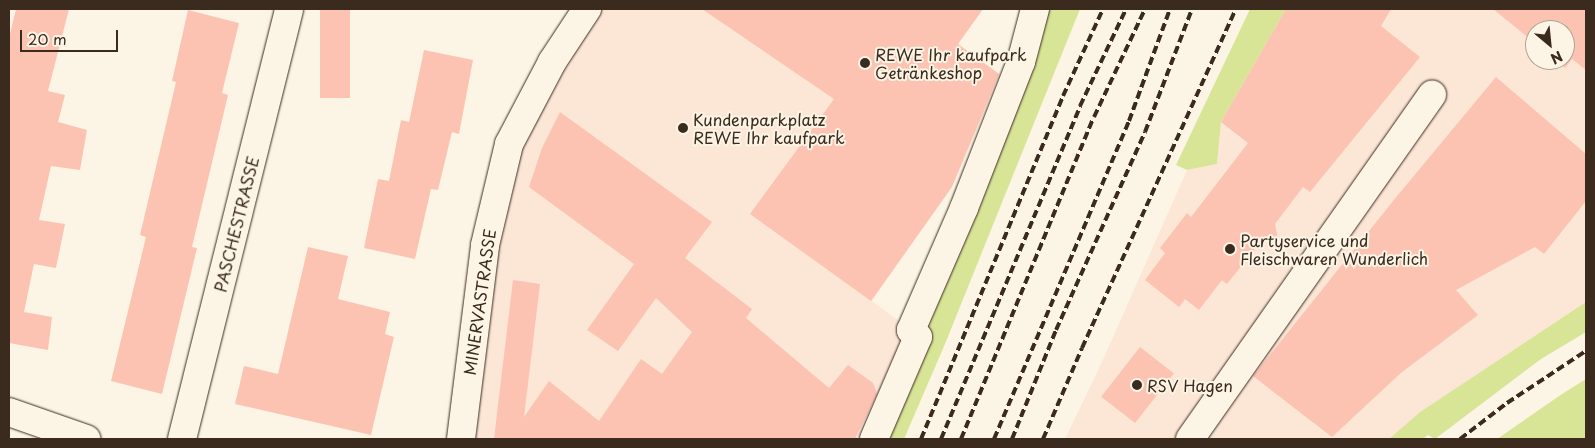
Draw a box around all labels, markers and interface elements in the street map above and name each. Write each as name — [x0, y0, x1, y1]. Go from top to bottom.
scale bar — [22, 20, 120, 52]
north arrow — [1525, 20, 1575, 70]
text: 20 m — [28, 27, 67, 50]
place label: REWE Ihr kaufpark Getränkeshop — [875, 44, 1025, 82]
text: N — [1547, 46, 1567, 70]
marker: REWE Ihr kaufpark Getränkeshop — [859, 57, 871, 69]
place label: Kundenparkplatz REWE Ihr kaufpark — [693, 109, 843, 147]
marker: Kundenparkplatz REWE Ihr kaufpark — [677, 122, 689, 134]
street label: PASCHESTRASSE — [210, 154, 262, 294]
street label: MINERVASTRASSE — [459, 228, 499, 376]
place label: Partyservice und Fleischwaren Wunderlich — [1240, 230, 1430, 268]
marker: Partyservice und Fleischwaren Wunderlich — [1224, 243, 1236, 255]
place label: RSV Hagen — [1147, 375, 1234, 395]
marker: RSV Hagen — [1131, 379, 1143, 391]

